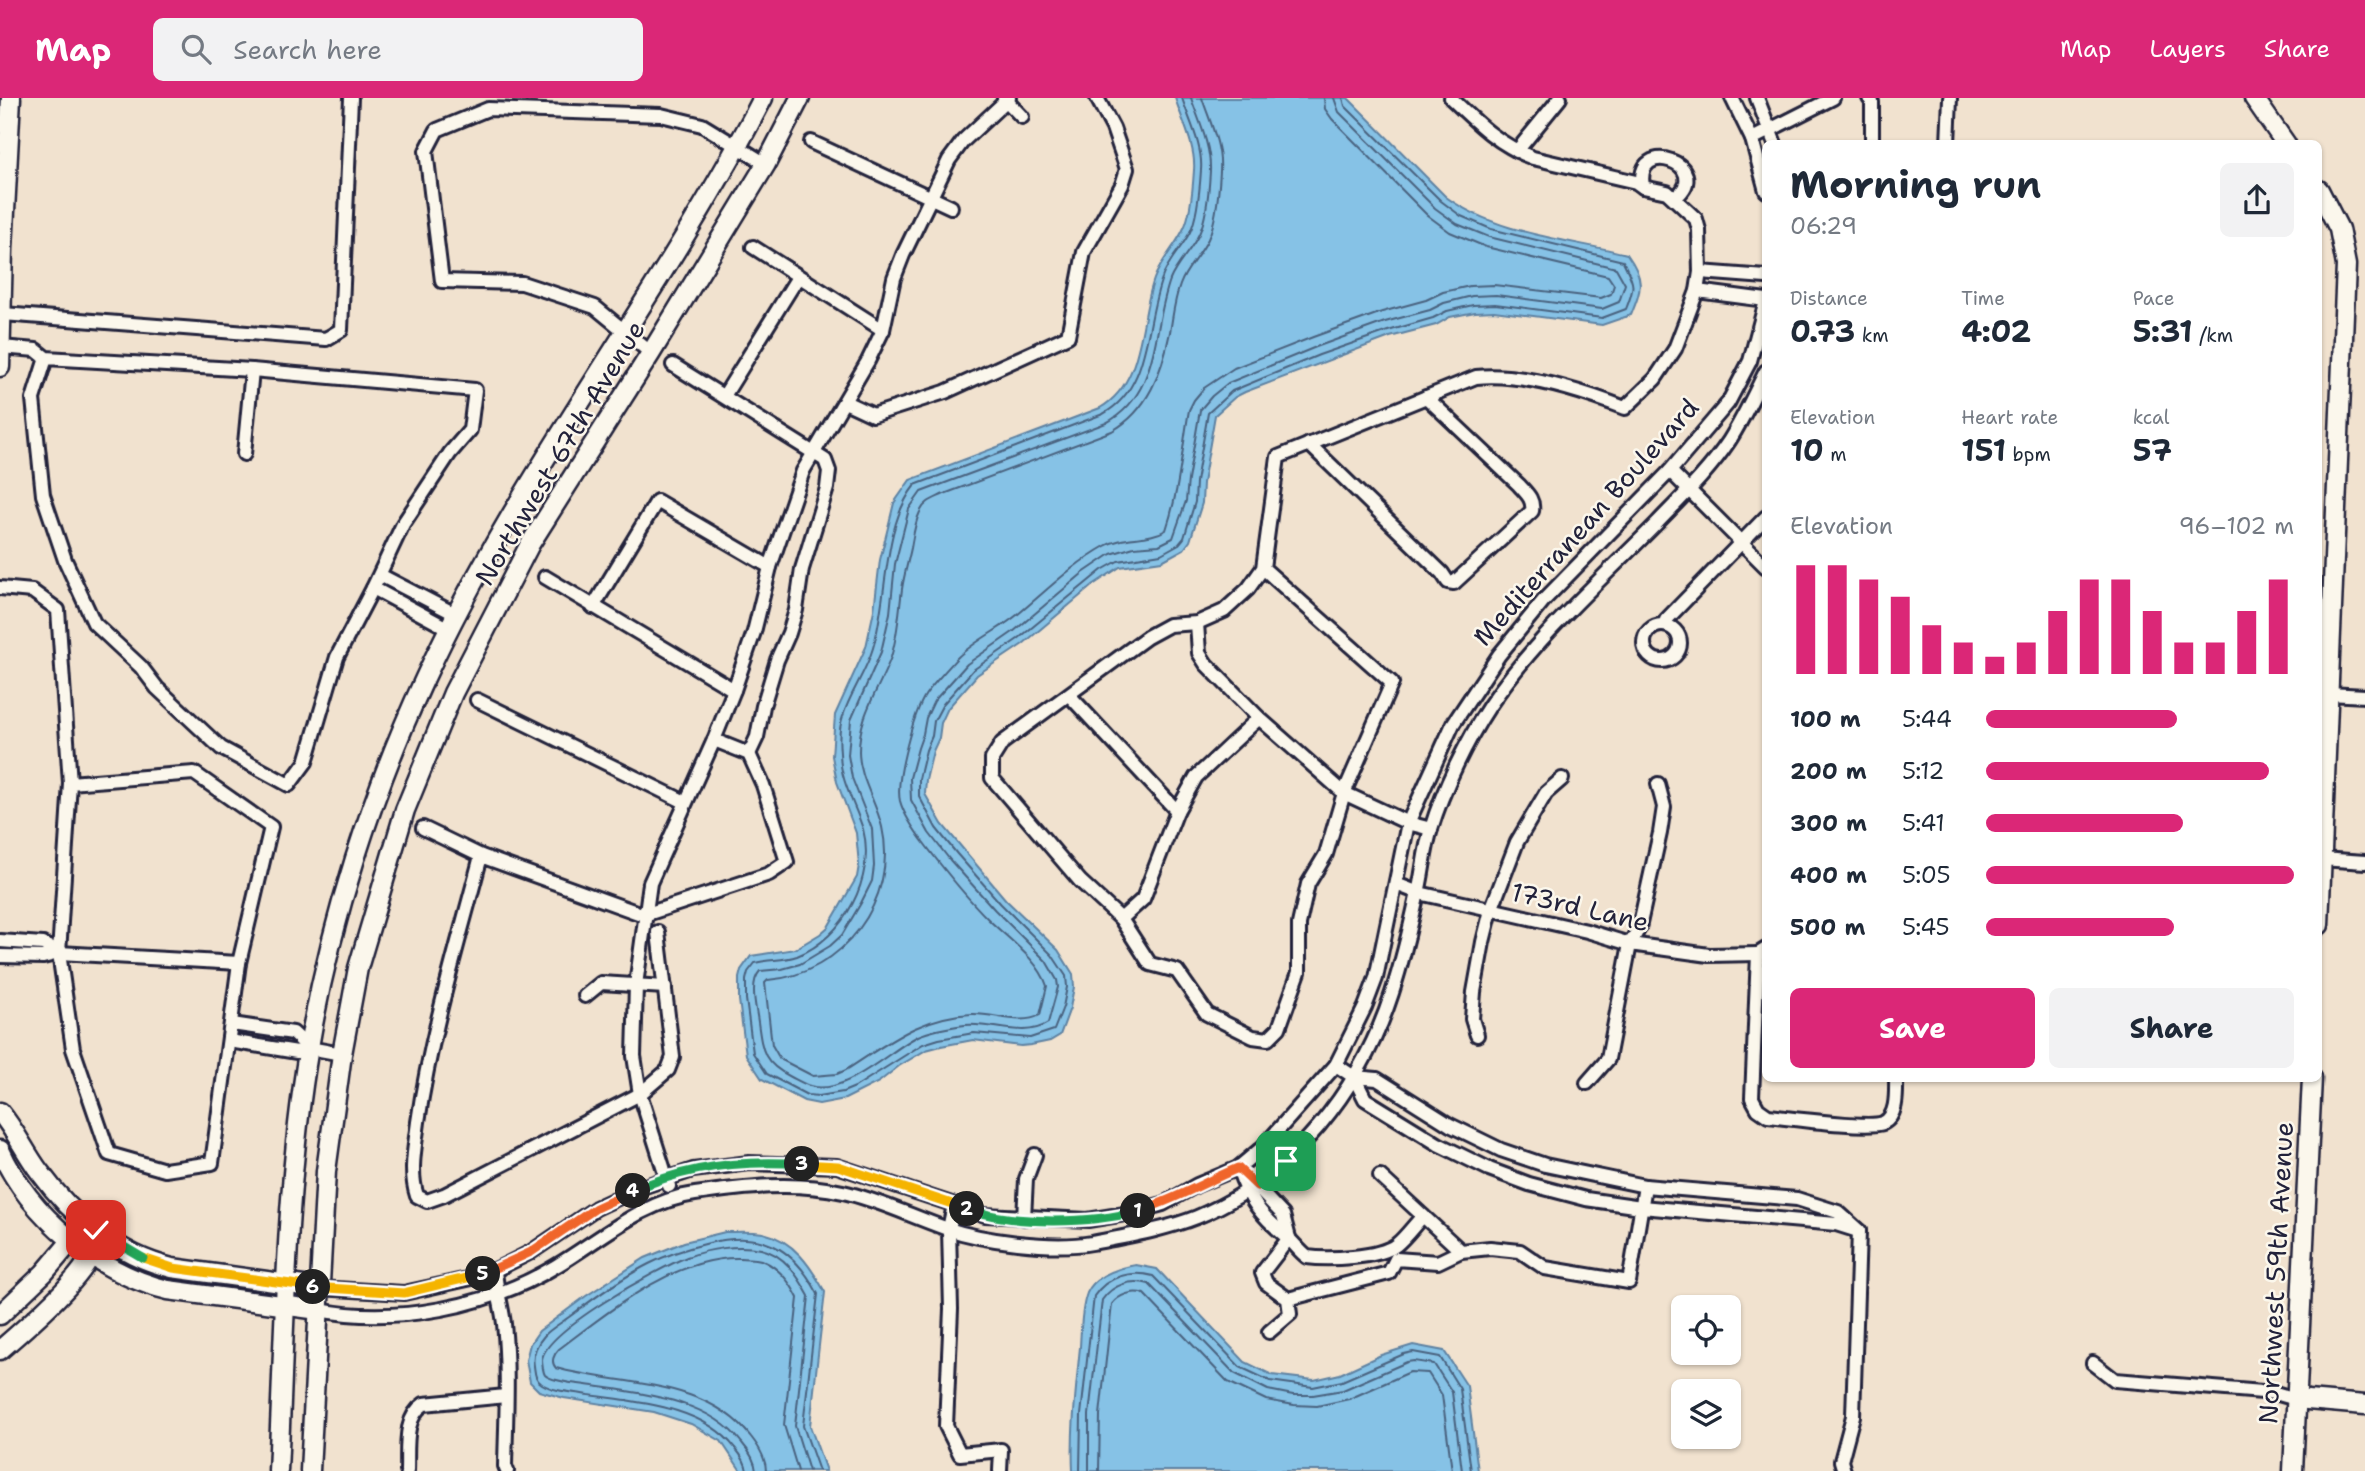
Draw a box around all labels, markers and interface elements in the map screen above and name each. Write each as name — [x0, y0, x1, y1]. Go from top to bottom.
search box — [153, 18, 643, 81]
text: Map — [35, 27, 111, 72]
icon: search — [177, 30, 215, 68]
text: Search here — [233, 32, 382, 67]
text: Map — [2060, 33, 2111, 65]
text: Layers — [2149, 33, 2226, 65]
text: Share — [2264, 33, 2330, 65]
text: Morning run — [1790, 159, 2041, 210]
button: share — [2220, 163, 2294, 237]
text: 06:29 — [1790, 211, 1857, 241]
text: Distance — [1790, 286, 1868, 311]
text: Time — [1961, 286, 2005, 311]
text: Pace — [2133, 286, 2174, 311]
text: 0.73 — [1790, 311, 1855, 352]
text: 4:02 — [1961, 311, 2031, 352]
text: 5:31 — [2133, 311, 2193, 352]
street label: Northwest 67th Avenue — [467, 314, 653, 592]
text: km — [1855, 323, 1889, 348]
text: /km — [2193, 323, 2233, 348]
street label: Mediterranean Boulevard — [1465, 390, 1706, 653]
text: Elevation — [1790, 405, 1875, 430]
text: Heart rate — [1961, 405, 2058, 430]
text: kcal — [2133, 405, 2170, 430]
text: 10 — [1790, 430, 1824, 471]
text: 151 — [1961, 430, 2006, 471]
text: 57 — [2133, 430, 2172, 471]
text: m — [1824, 442, 1847, 467]
text: bpm — [2006, 442, 2051, 467]
text: Elevation — [1790, 511, 1893, 541]
text: 96–102 m — [2179, 511, 2294, 541]
text: 100 m — [1790, 704, 1861, 734]
text: 5:44 — [1902, 704, 1952, 734]
text: 200 m — [1790, 756, 1867, 786]
text: 5:12 — [1902, 756, 1944, 786]
text: 300 m — [1790, 808, 1867, 838]
text: 5:41 — [1902, 808, 1945, 838]
text: 400 m — [1790, 860, 1867, 890]
text: 5:05 — [1902, 860, 1951, 890]
street label: 173rd Lane — [1508, 874, 1653, 939]
text: 500 m — [1790, 912, 1865, 942]
text: 5:45 — [1902, 912, 1950, 942]
button: Save — [1790, 988, 2035, 1068]
button: Share — [2049, 988, 2294, 1068]
street label: Northwest 59th Avenue — [2250, 1121, 2301, 1425]
pin — [1256, 1131, 1316, 1191]
icon: arrive — [1267, 1142, 1305, 1180]
pin: 3 — [784, 1146, 820, 1182]
text: 3 — [795, 1151, 808, 1176]
pin: 4 — [616, 1174, 650, 1208]
text: 4 — [626, 1178, 639, 1203]
pin: 2 — [950, 1192, 984, 1226]
pin: 1 — [1120, 1194, 1156, 1228]
text: 2 — [960, 1196, 973, 1221]
text: 1 — [1133, 1198, 1142, 1223]
pin — [66, 1200, 126, 1260]
icon: check — [77, 1211, 115, 1249]
pin: 5 — [466, 1256, 500, 1292]
text: 5 — [477, 1261, 488, 1286]
pin: 6 — [296, 1270, 330, 1304]
text: 6 — [306, 1274, 319, 1299]
map controls — [1671, 1295, 1741, 1449]
button: locate — [1671, 1295, 1741, 1365]
button: layers — [1671, 1379, 1741, 1449]

